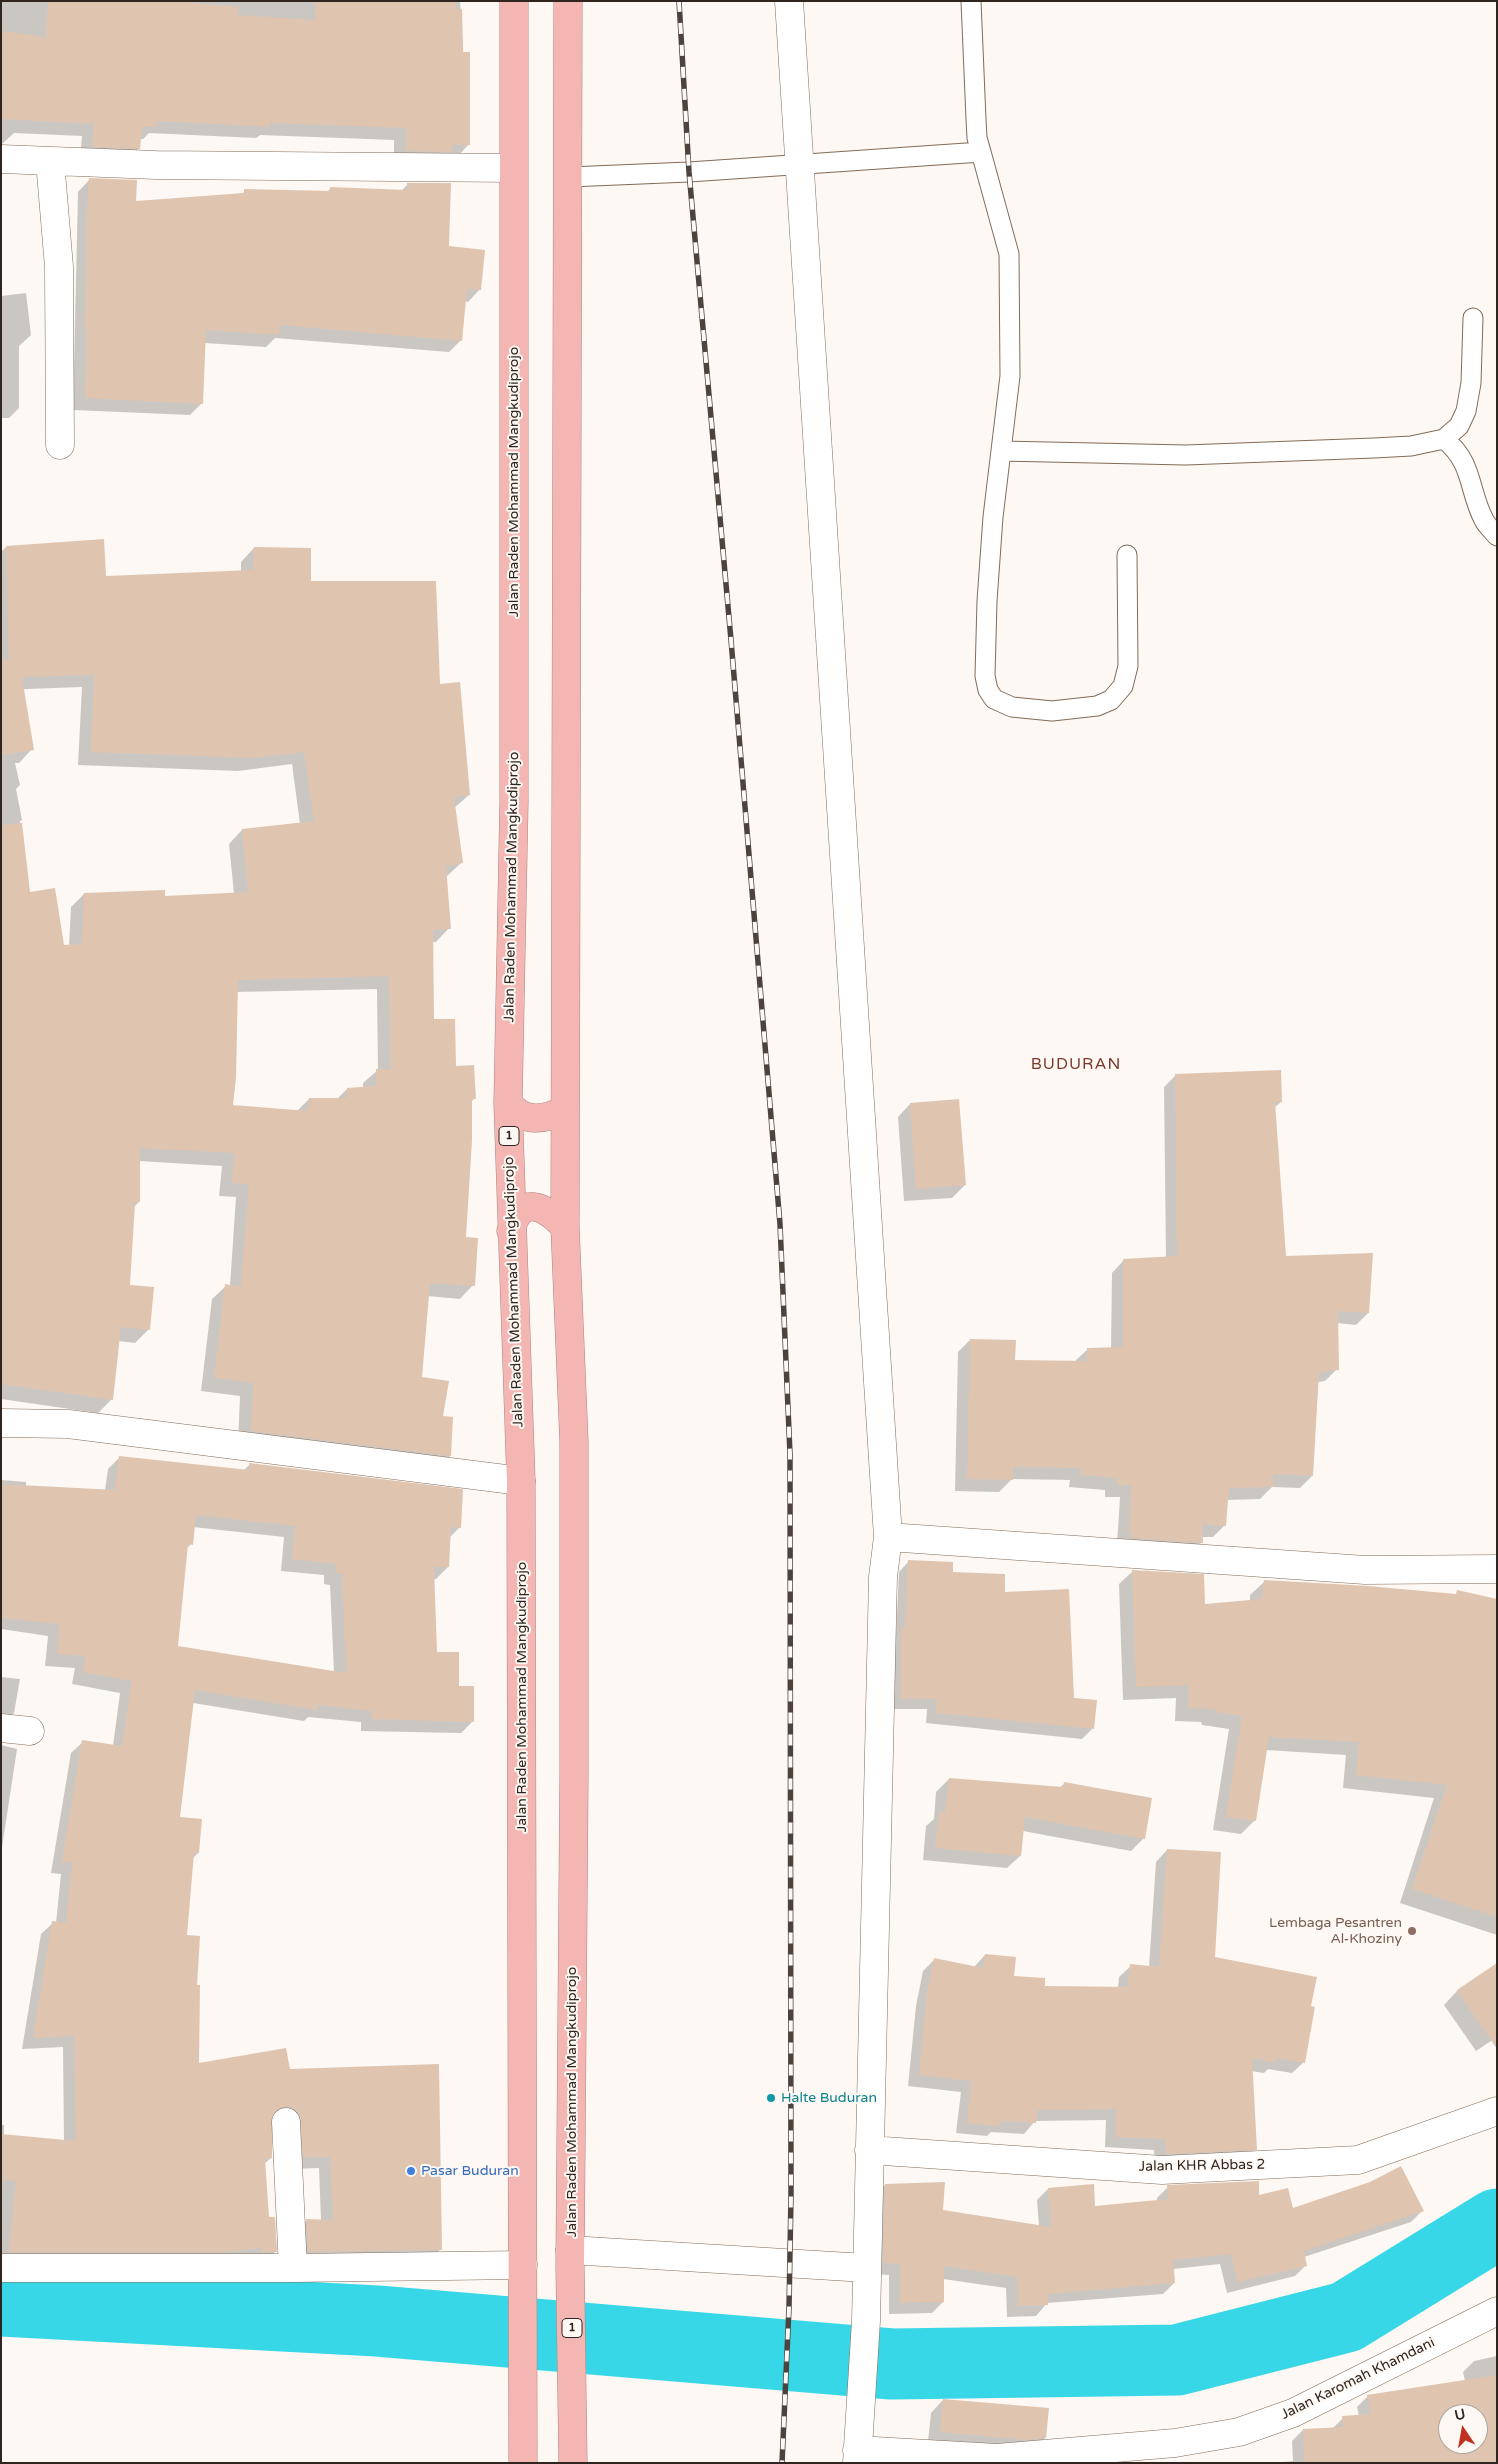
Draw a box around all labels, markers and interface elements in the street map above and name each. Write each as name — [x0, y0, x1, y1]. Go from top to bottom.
street label: Jalan Raden Mohammad Mangkudiprojo — [506, 347, 522, 617]
street label: Jalan Raden Mohammad Mangkudiprojo — [501, 752, 523, 1022]
district label: BUDURAN — [1030, 1055, 1122, 1075]
road number: 1 — [499, 1126, 519, 1146]
street label: Jalan Raden Mohammad Mangkudiprojo — [501, 1156, 527, 1428]
street label: Jalan Raden Mohammad Mangkudiprojo — [514, 1562, 530, 1832]
place label: Lembaga Pesantren Al-Khoziny — [1269, 1915, 1402, 1948]
marker: Lembaga Pesantren Al-Khoziny — [1406, 1925, 1418, 1937]
street label: Jalan Raden Mohammad Mangkudiprojo — [564, 1967, 580, 2237]
place label: Halte Buduran — [781, 2090, 877, 2106]
marker: Halte Buduran — [765, 2092, 777, 2104]
street label: Jalan KHR Abbas 2 — [1139, 2156, 1265, 2176]
place label: Pasar Buduran — [421, 2163, 519, 2179]
marker: Pasar Buduran — [405, 2165, 417, 2177]
road number: 1 — [562, 2318, 582, 2338]
street label: Jalan Karomah Khamdani — [1278, 2334, 1438, 2424]
north arrow — [1438, 2404, 1488, 2454]
text: U — [1453, 2405, 1467, 2424]

